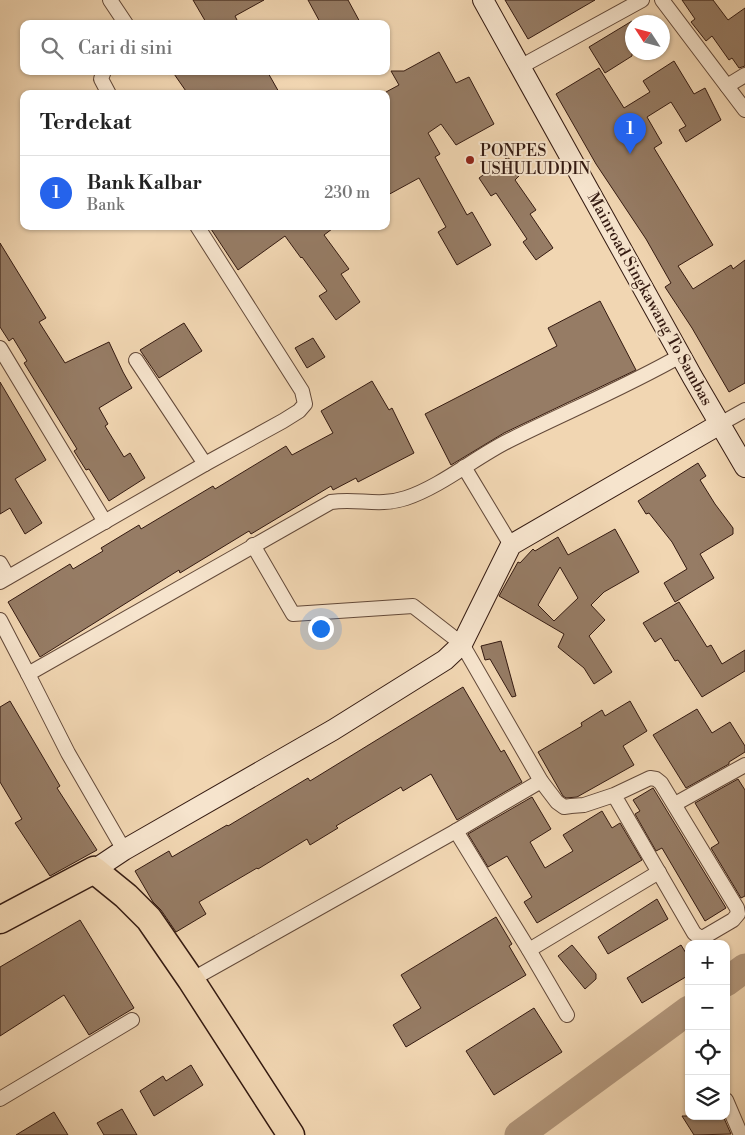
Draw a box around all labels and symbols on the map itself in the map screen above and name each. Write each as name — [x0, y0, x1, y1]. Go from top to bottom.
north arrow — [625, 15, 670, 60]
pin: 1 — [614, 113, 646, 154]
place label: PONPES USHULUDDIN — [480, 141, 590, 179]
marker: PONPES USHULUDDIN — [464, 154, 476, 166]
street label: Mainroad Singkawang To Sambas — [583, 189, 717, 409]
your location — [308, 616, 334, 642]

